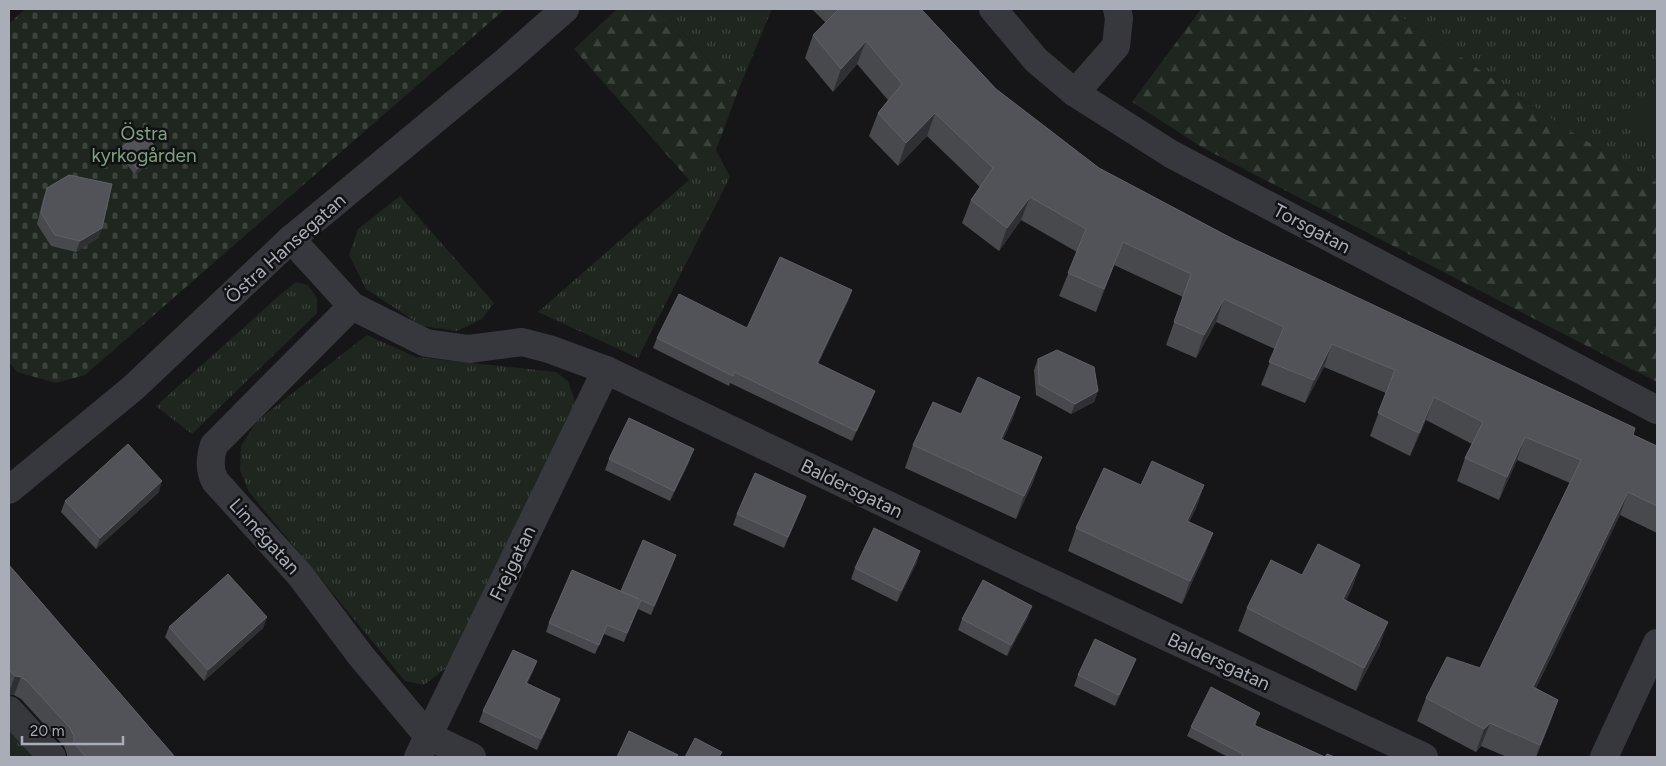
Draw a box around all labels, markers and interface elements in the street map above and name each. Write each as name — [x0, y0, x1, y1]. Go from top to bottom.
park label: Östra kyrkogården — [91, 122, 197, 167]
street label: Östra Hansegatan — [221, 188, 350, 308]
street label: Torsgatan — [1269, 199, 1354, 258]
street label: Baldersgatan — [797, 454, 907, 523]
street label: Linnégatan — [225, 494, 305, 579]
street label: Frejgatan — [485, 522, 540, 604]
street label: Baldersgatan — [1164, 628, 1274, 695]
scale bar — [22, 714, 124, 746]
text: 20 m — [30, 722, 64, 740]

